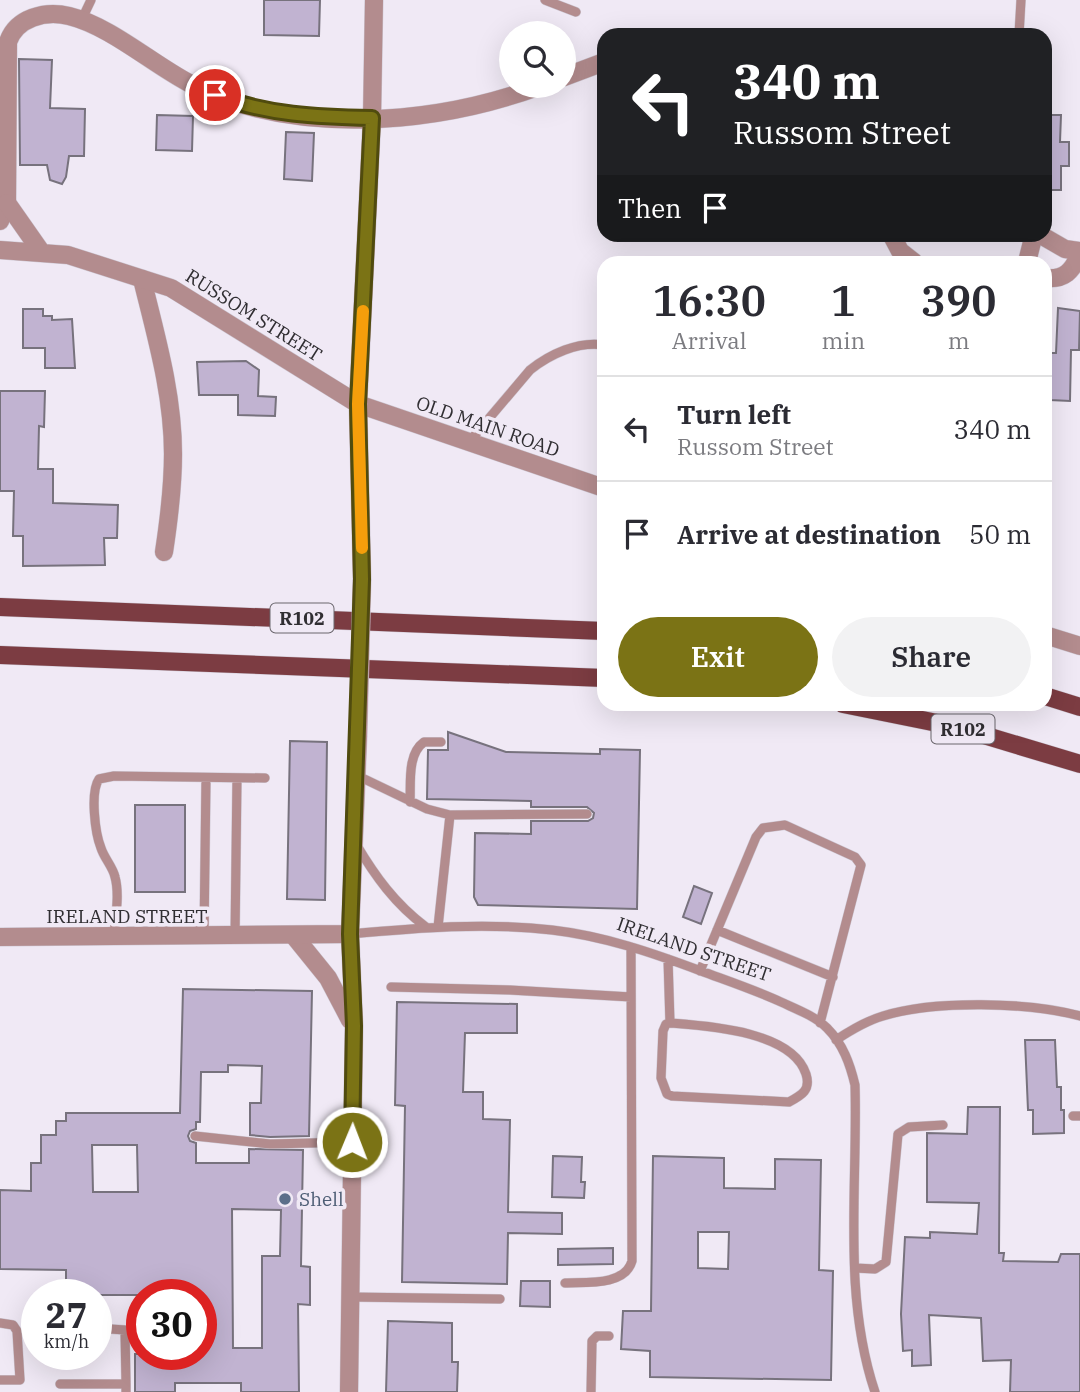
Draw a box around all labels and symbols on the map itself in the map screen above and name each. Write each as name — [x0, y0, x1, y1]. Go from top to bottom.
pin — [185, 65, 245, 125]
street label: RUSSOM STREET — [181, 263, 327, 367]
street label: OLD MAIN ROAD — [413, 390, 563, 462]
road number: R102 — [270, 604, 334, 632]
road number: R102 — [932, 714, 995, 744]
street label: IRELAND STREET — [46, 904, 208, 928]
street label: IRELAND STREET — [614, 911, 774, 987]
position arrow — [315, 1105, 389, 1179]
place label: Shell — [299, 1187, 344, 1211]
marker: Shell — [277, 1191, 293, 1207]
speed limit sign: 30 — [126, 1279, 217, 1370]

